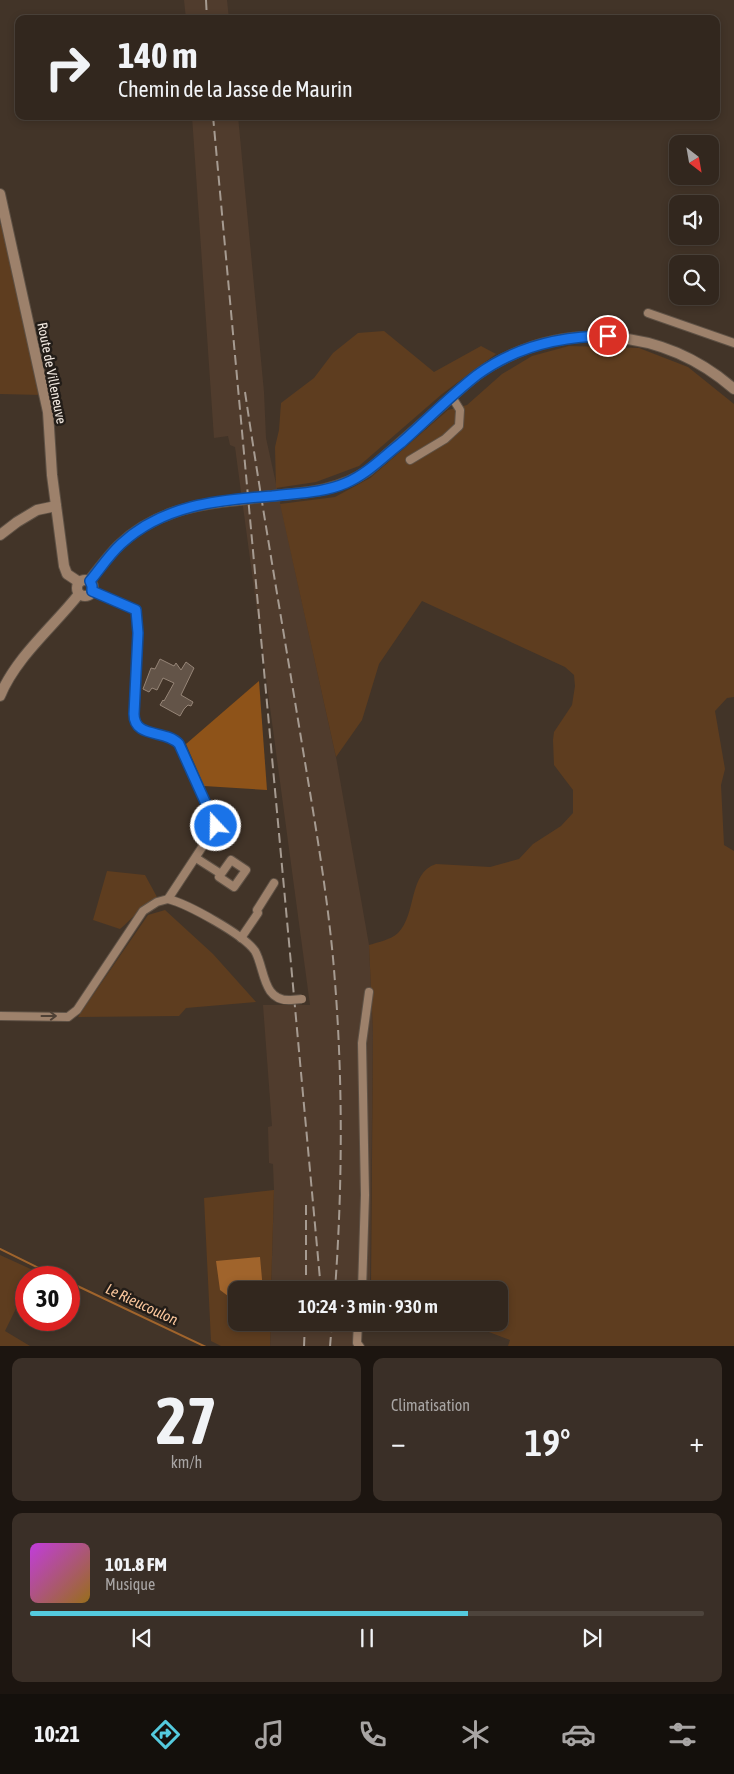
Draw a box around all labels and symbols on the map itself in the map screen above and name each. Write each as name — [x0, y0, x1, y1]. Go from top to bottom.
north arrow — [669, 135, 719, 185]
pin — [587, 315, 629, 357]
street label: Route de Villeneuve — [34, 321, 70, 425]
position arrow — [189, 799, 241, 851]
one-way arrow — [40, 1012, 56, 1021]
speed limit sign: 30 — [15, 1266, 80, 1331]
water label: Le Rieucoulon — [103, 1280, 181, 1328]

